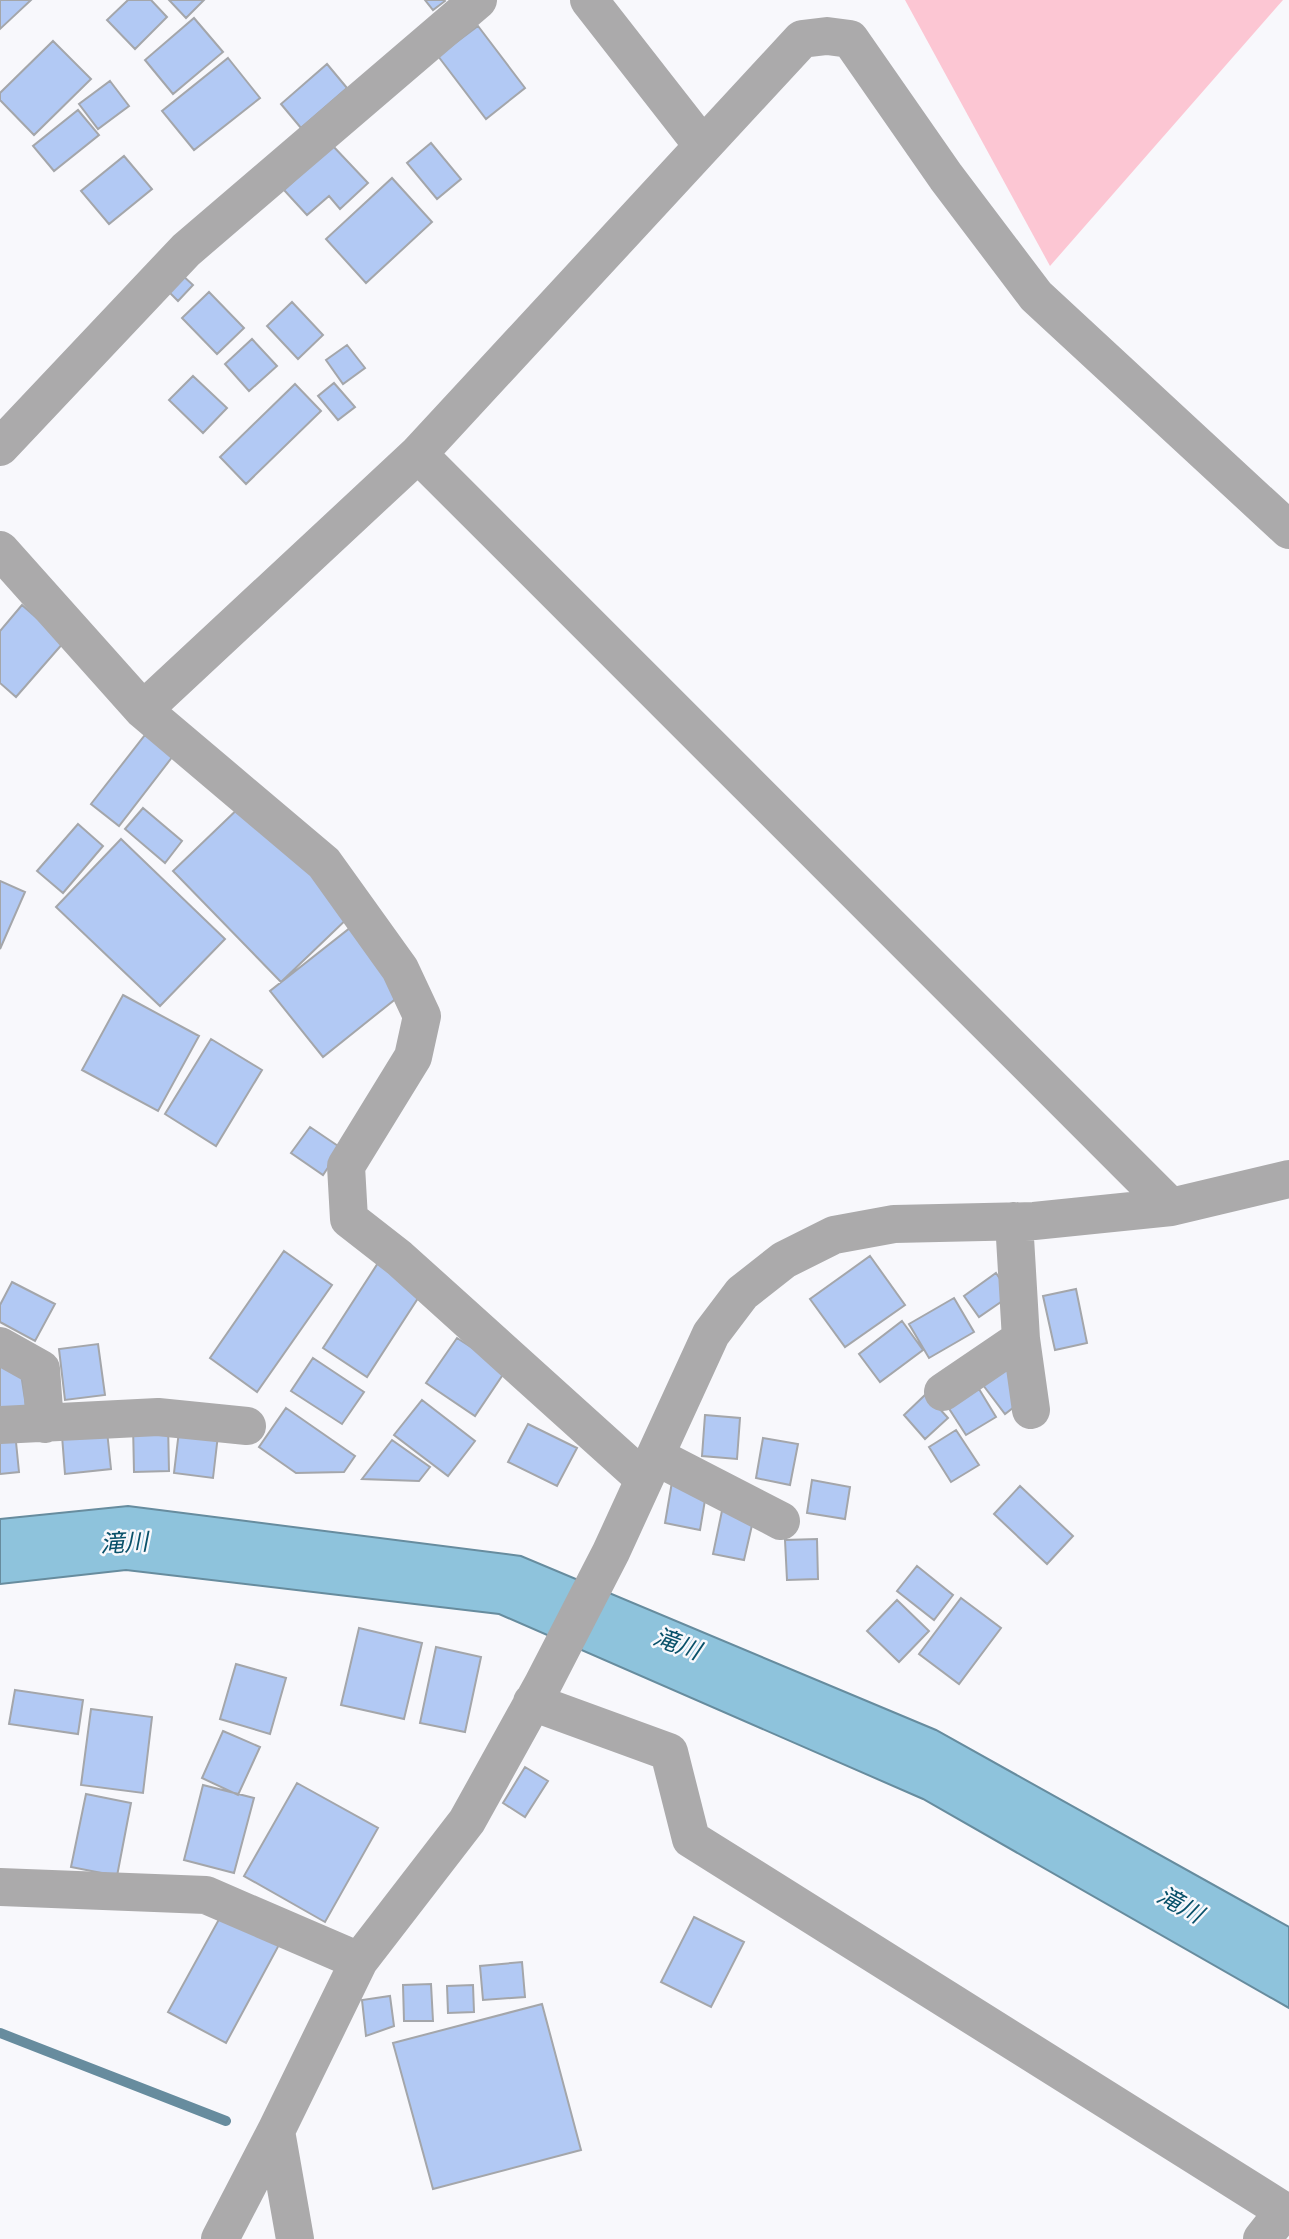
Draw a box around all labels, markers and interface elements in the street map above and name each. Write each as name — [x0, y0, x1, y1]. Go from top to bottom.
water label: 滝川 — [99, 1528, 152, 1557]
water label: 滝川 — [650, 1623, 707, 1665]
water label: 滝川 — [1153, 1881, 1210, 1929]

